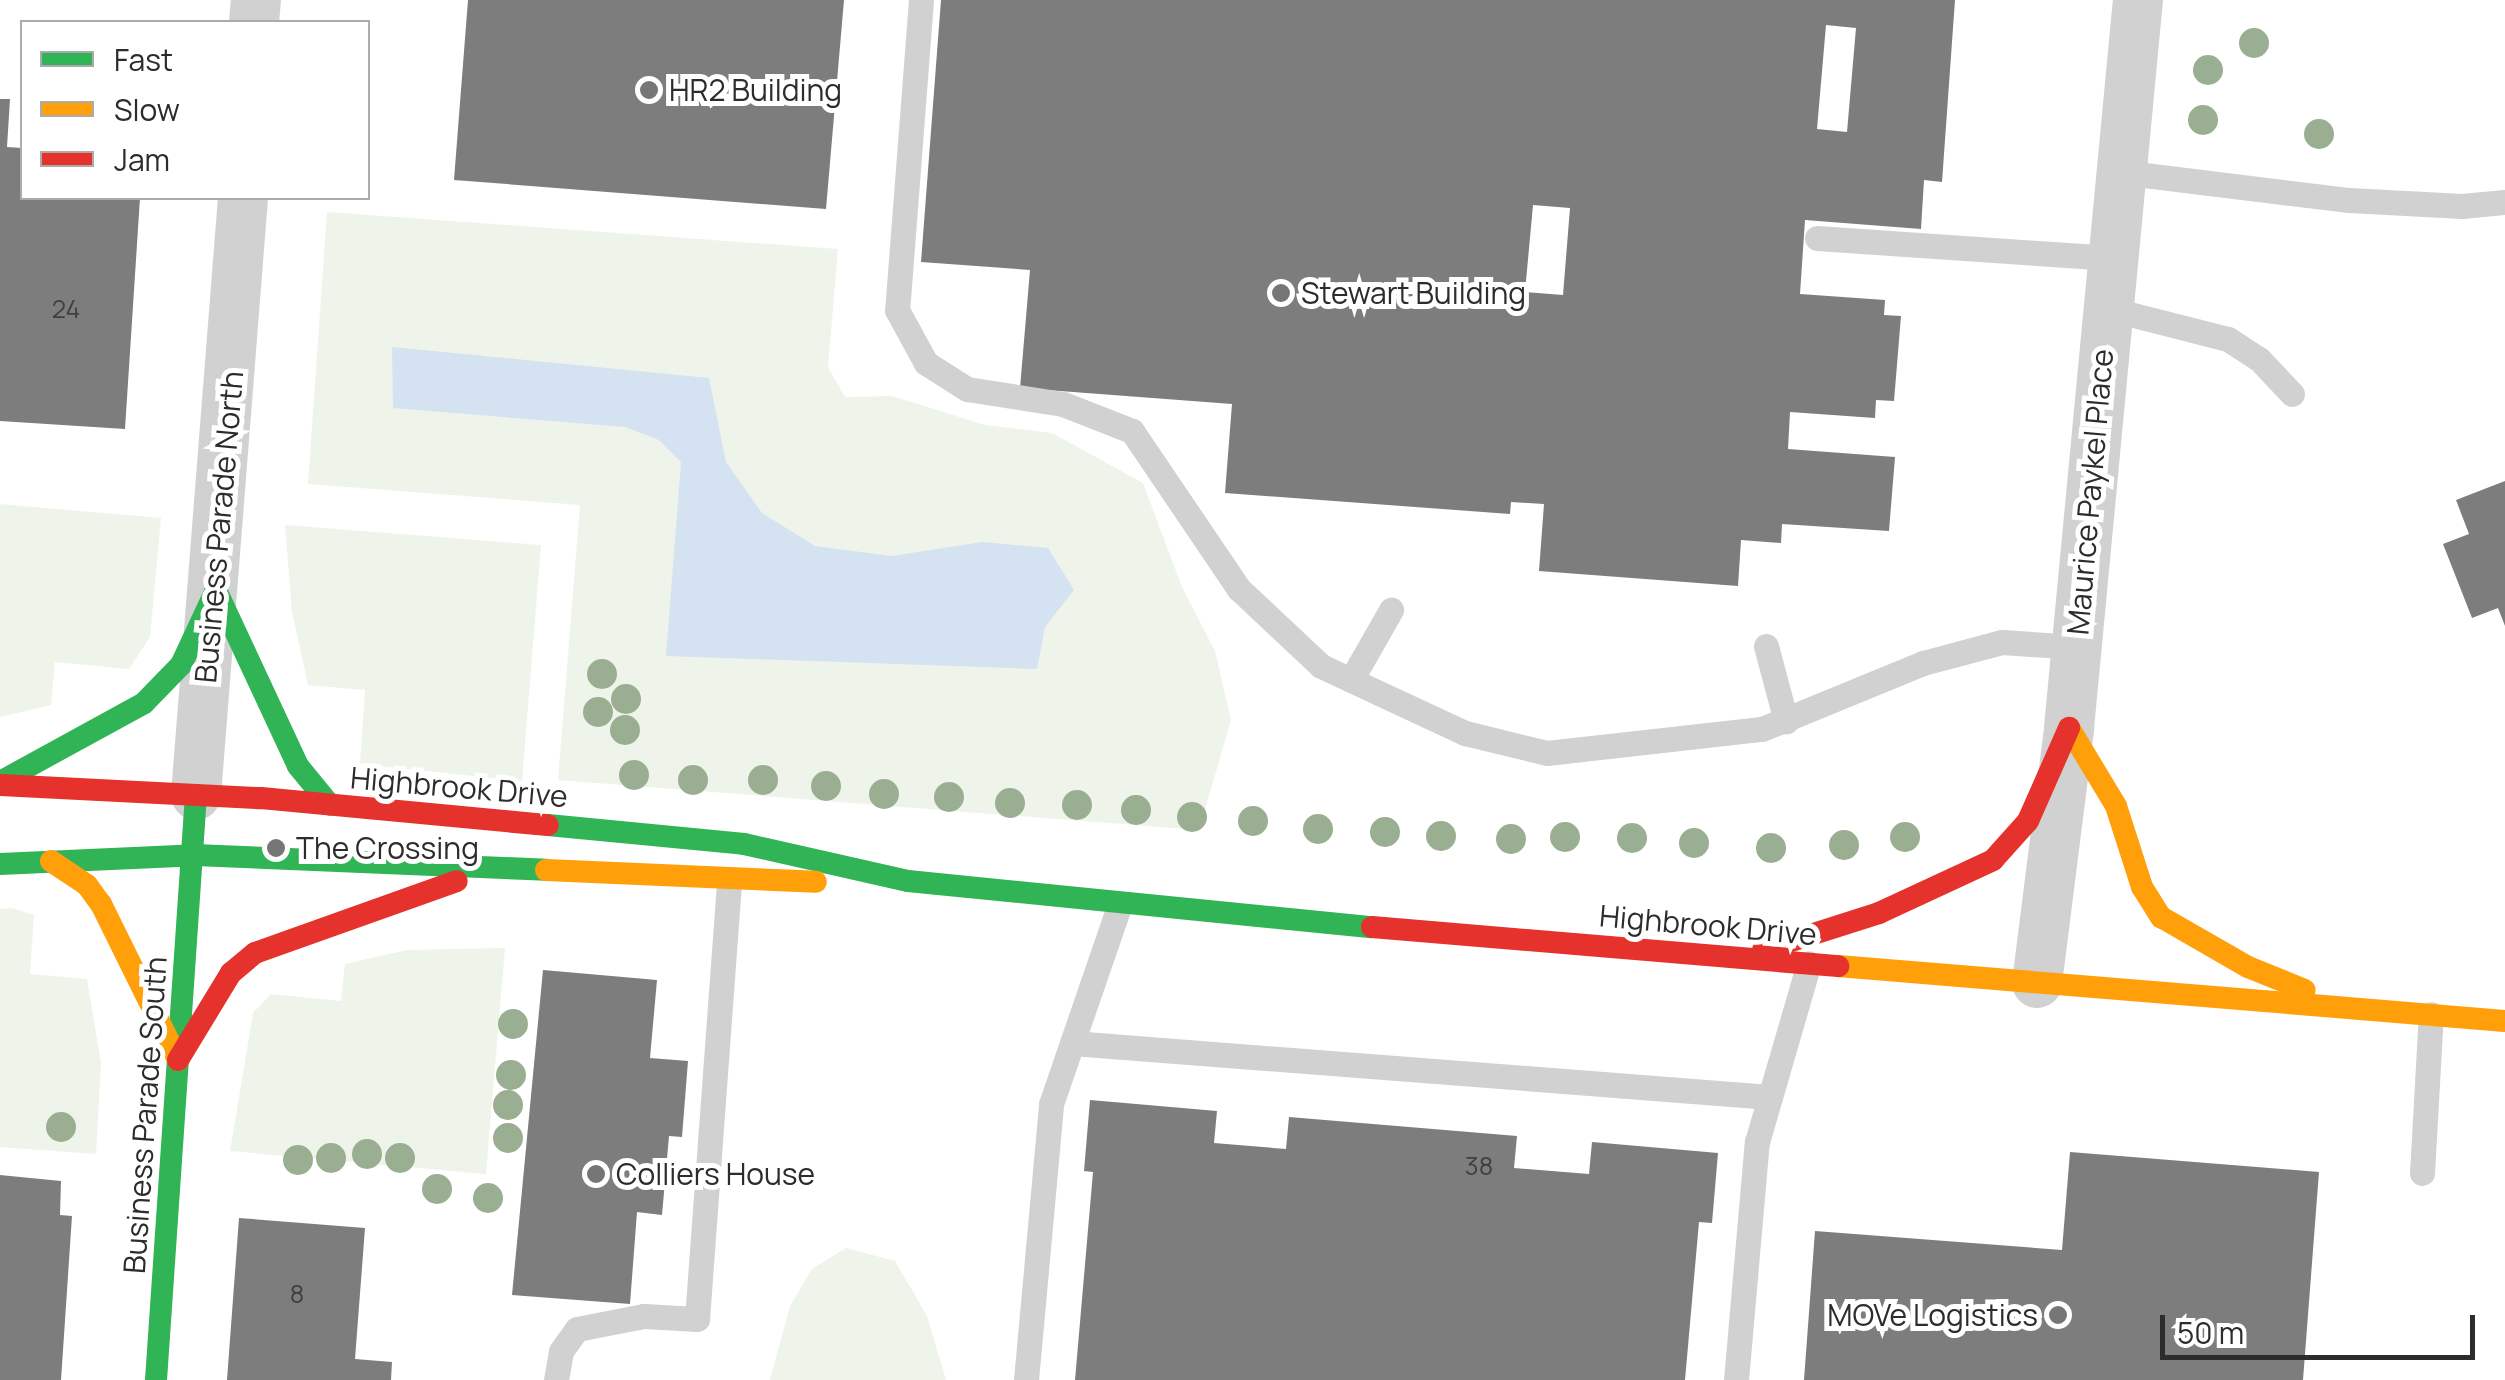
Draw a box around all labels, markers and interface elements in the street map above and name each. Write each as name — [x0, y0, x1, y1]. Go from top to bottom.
legend — [20, 20, 370, 200]
text: Fast — [114, 39, 173, 80]
place label: HR2 Building — [669, 72, 842, 108]
marker: HR2 Building — [638, 79, 660, 101]
text: Slow — [114, 89, 180, 130]
text: Jam — [114, 139, 170, 180]
place label: Stewart Building — [1301, 275, 1526, 311]
marker: Stewart Building — [1270, 282, 1292, 304]
house number: 24 — [52, 294, 80, 324]
street label: Maurice Paykel Place — [2060, 348, 2120, 636]
street label: Business Parade North — [187, 370, 251, 684]
street label: Highbrook Drive — [349, 760, 569, 814]
place label: The Crossing — [296, 830, 479, 866]
marker: The Crossing — [265, 837, 287, 859]
street label: Highbrook Drive — [1598, 898, 1818, 952]
street label: Business Parade South — [116, 955, 174, 1275]
house number: 38 — [1465, 1151, 1493, 1181]
place label: Colliers House — [616, 1156, 815, 1192]
marker: Colliers House — [585, 1163, 607, 1185]
house number: 8 — [290, 1279, 304, 1309]
scale bar — [2165, 1295, 2480, 1357]
place label: MOVe Logistics — [1827, 1297, 2038, 1333]
marker: MOVe Logistics — [2047, 1304, 2069, 1326]
text: 50 m — [2177, 1312, 2244, 1353]

